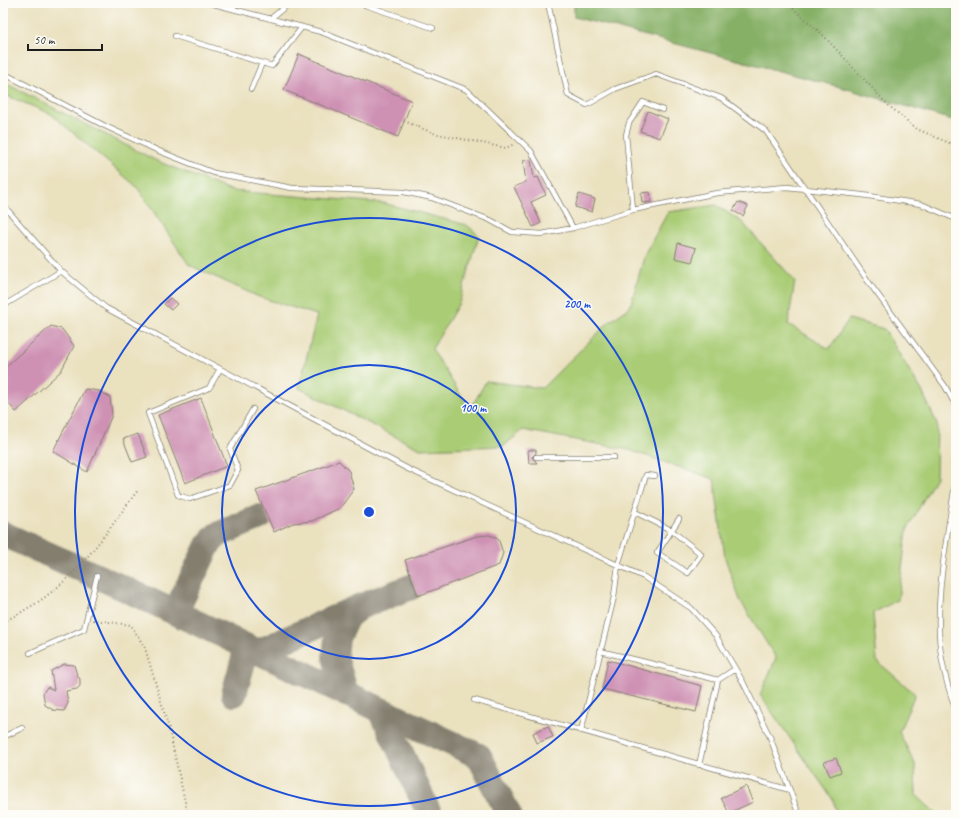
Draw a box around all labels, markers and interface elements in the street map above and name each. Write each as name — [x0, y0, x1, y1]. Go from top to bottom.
scale bar — [28, 26, 102, 52]
text: 50 m — [34, 32, 56, 48]
text: 200 m — [564, 296, 591, 312]
text: 100 m — [460, 400, 487, 416]
centre of rings — [362, 505, 376, 519]

